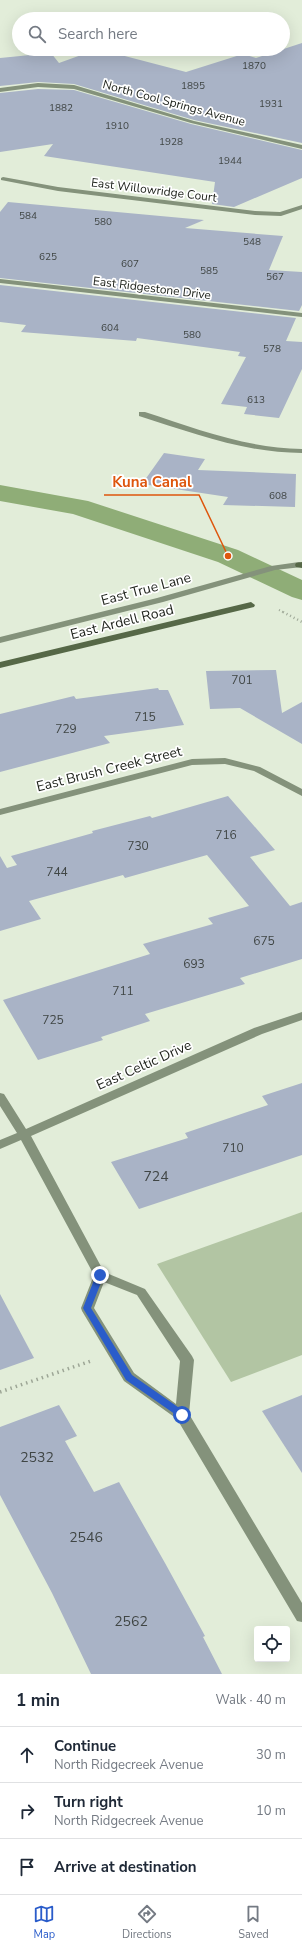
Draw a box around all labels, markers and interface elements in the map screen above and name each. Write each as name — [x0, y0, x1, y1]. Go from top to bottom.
search box — [12, 12, 290, 56]
icon: search — [26, 23, 48, 45]
text: Search here — [58, 24, 138, 44]
house number: 1870 — [242, 59, 266, 73]
street label: North Cool Springs Avenue — [101, 76, 247, 130]
house number: 1895 — [181, 79, 205, 93]
house number: 1931 — [259, 97, 283, 111]
house number: 1882 — [49, 101, 73, 115]
house number: 1910 — [105, 119, 129, 133]
house number: 1928 — [159, 135, 183, 149]
house number: 1944 — [218, 154, 242, 168]
street label: East Willowridge Court — [90, 174, 219, 206]
house number: 584 — [19, 209, 37, 223]
house number: 580 — [94, 215, 112, 229]
house number: 548 — [243, 235, 261, 249]
house number: 625 — [39, 250, 57, 264]
house number: 607 — [121, 257, 139, 271]
house number: 585 — [200, 264, 218, 278]
house number: 567 — [266, 270, 284, 284]
street label: East Ridgestone Drive — [92, 273, 212, 303]
house number: 604 — [101, 321, 119, 335]
house number: 580 — [183, 328, 201, 342]
house number: 578 — [263, 342, 281, 356]
house number: 613 — [247, 393, 265, 407]
callout: Kuna Canal — [104, 468, 199, 495]
text: Kuna Canal — [112, 472, 192, 492]
house number: 608 — [269, 489, 287, 503]
street label: East True Lane — [99, 568, 193, 610]
street label: East Ardell Road — [68, 600, 176, 644]
house number: 701 — [231, 672, 253, 688]
house number: 715 — [134, 709, 156, 725]
house number: 729 — [55, 721, 77, 737]
street label: East Brush Creek Street — [34, 742, 184, 796]
house number: 716 — [215, 827, 237, 843]
house number: 730 — [127, 838, 149, 854]
house number: 744 — [46, 864, 68, 880]
house number: 675 — [253, 933, 275, 949]
house number: 693 — [183, 956, 205, 972]
house number: 711 — [112, 983, 134, 999]
house number: 725 — [42, 1012, 64, 1028]
street label: East Celtic Drive — [93, 1035, 195, 1095]
house number: 710 — [222, 1140, 244, 1156]
house number: 724 — [143, 1167, 169, 1186]
route end — [91, 1266, 109, 1284]
route start — [173, 1406, 191, 1424]
house number: 2532 — [20, 1448, 54, 1467]
house number: 2546 — [69, 1528, 103, 1547]
house number: 2562 — [114, 1612, 148, 1631]
map controls — [254, 1626, 290, 1662]
button: locate — [254, 1626, 290, 1662]
text: 1 min — [16, 1689, 60, 1712]
text: Walk · 40 m — [215, 1691, 286, 1709]
text: Continue — [54, 1736, 116, 1756]
icon: ahead — [16, 1744, 38, 1766]
text: 30 m — [256, 1746, 286, 1764]
text: North Ridgecreek Avenue — [54, 1756, 203, 1774]
text: Turn right — [54, 1792, 123, 1812]
icon: right — [16, 1800, 38, 1822]
text: 10 m — [256, 1802, 286, 1820]
text: North Ridgecreek Avenue — [54, 1812, 203, 1830]
icon: arrive — [16, 1856, 38, 1878]
text: Arrive at destination — [54, 1857, 197, 1877]
tab: Map — [33, 1903, 55, 1942]
tab: Directions — [122, 1903, 172, 1942]
tab: Saved — [238, 1903, 269, 1942]

